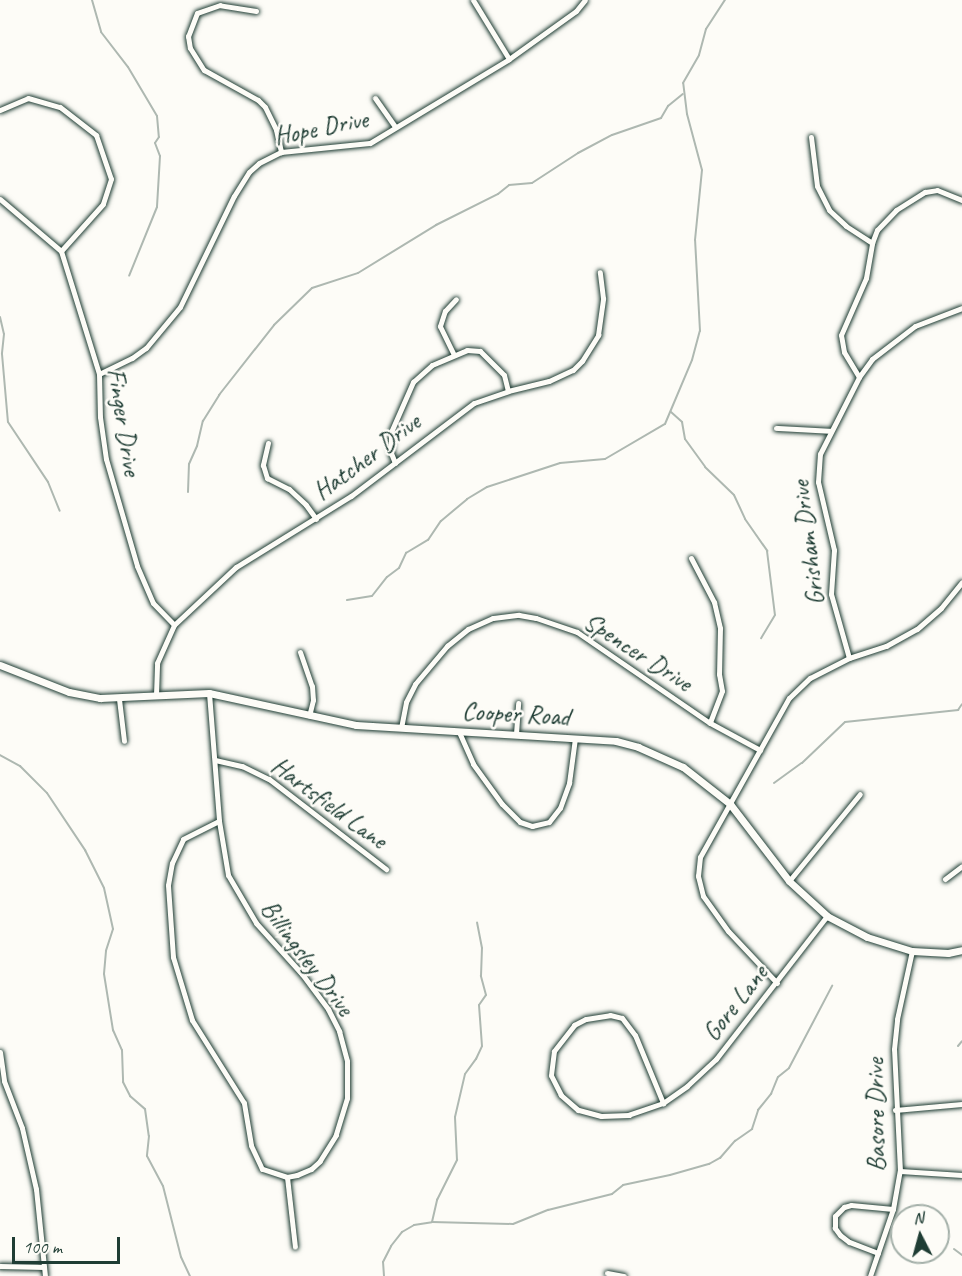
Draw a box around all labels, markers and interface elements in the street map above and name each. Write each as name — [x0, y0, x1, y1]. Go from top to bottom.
street label: Hope Drive — [271, 104, 371, 152]
street label: Finger Drive — [100, 366, 148, 478]
street label: Hatcher Drive — [307, 407, 427, 507]
street label: Grisham Drive — [785, 479, 831, 607]
street label: Spencer Drive — [578, 605, 698, 699]
street label: Cooper Road — [461, 696, 571, 732]
street label: Hartsfield Lane — [265, 750, 393, 856]
street label: Billingsley Drive — [253, 894, 361, 1022]
street label: Gore Lane — [695, 959, 775, 1047]
street label: Basore Drive — [859, 1058, 893, 1172]
north arrow — [890, 1204, 950, 1264]
text: N — [912, 1208, 924, 1229]
scale bar — [15, 1225, 123, 1263]
text: 100 m — [23, 1236, 62, 1258]

